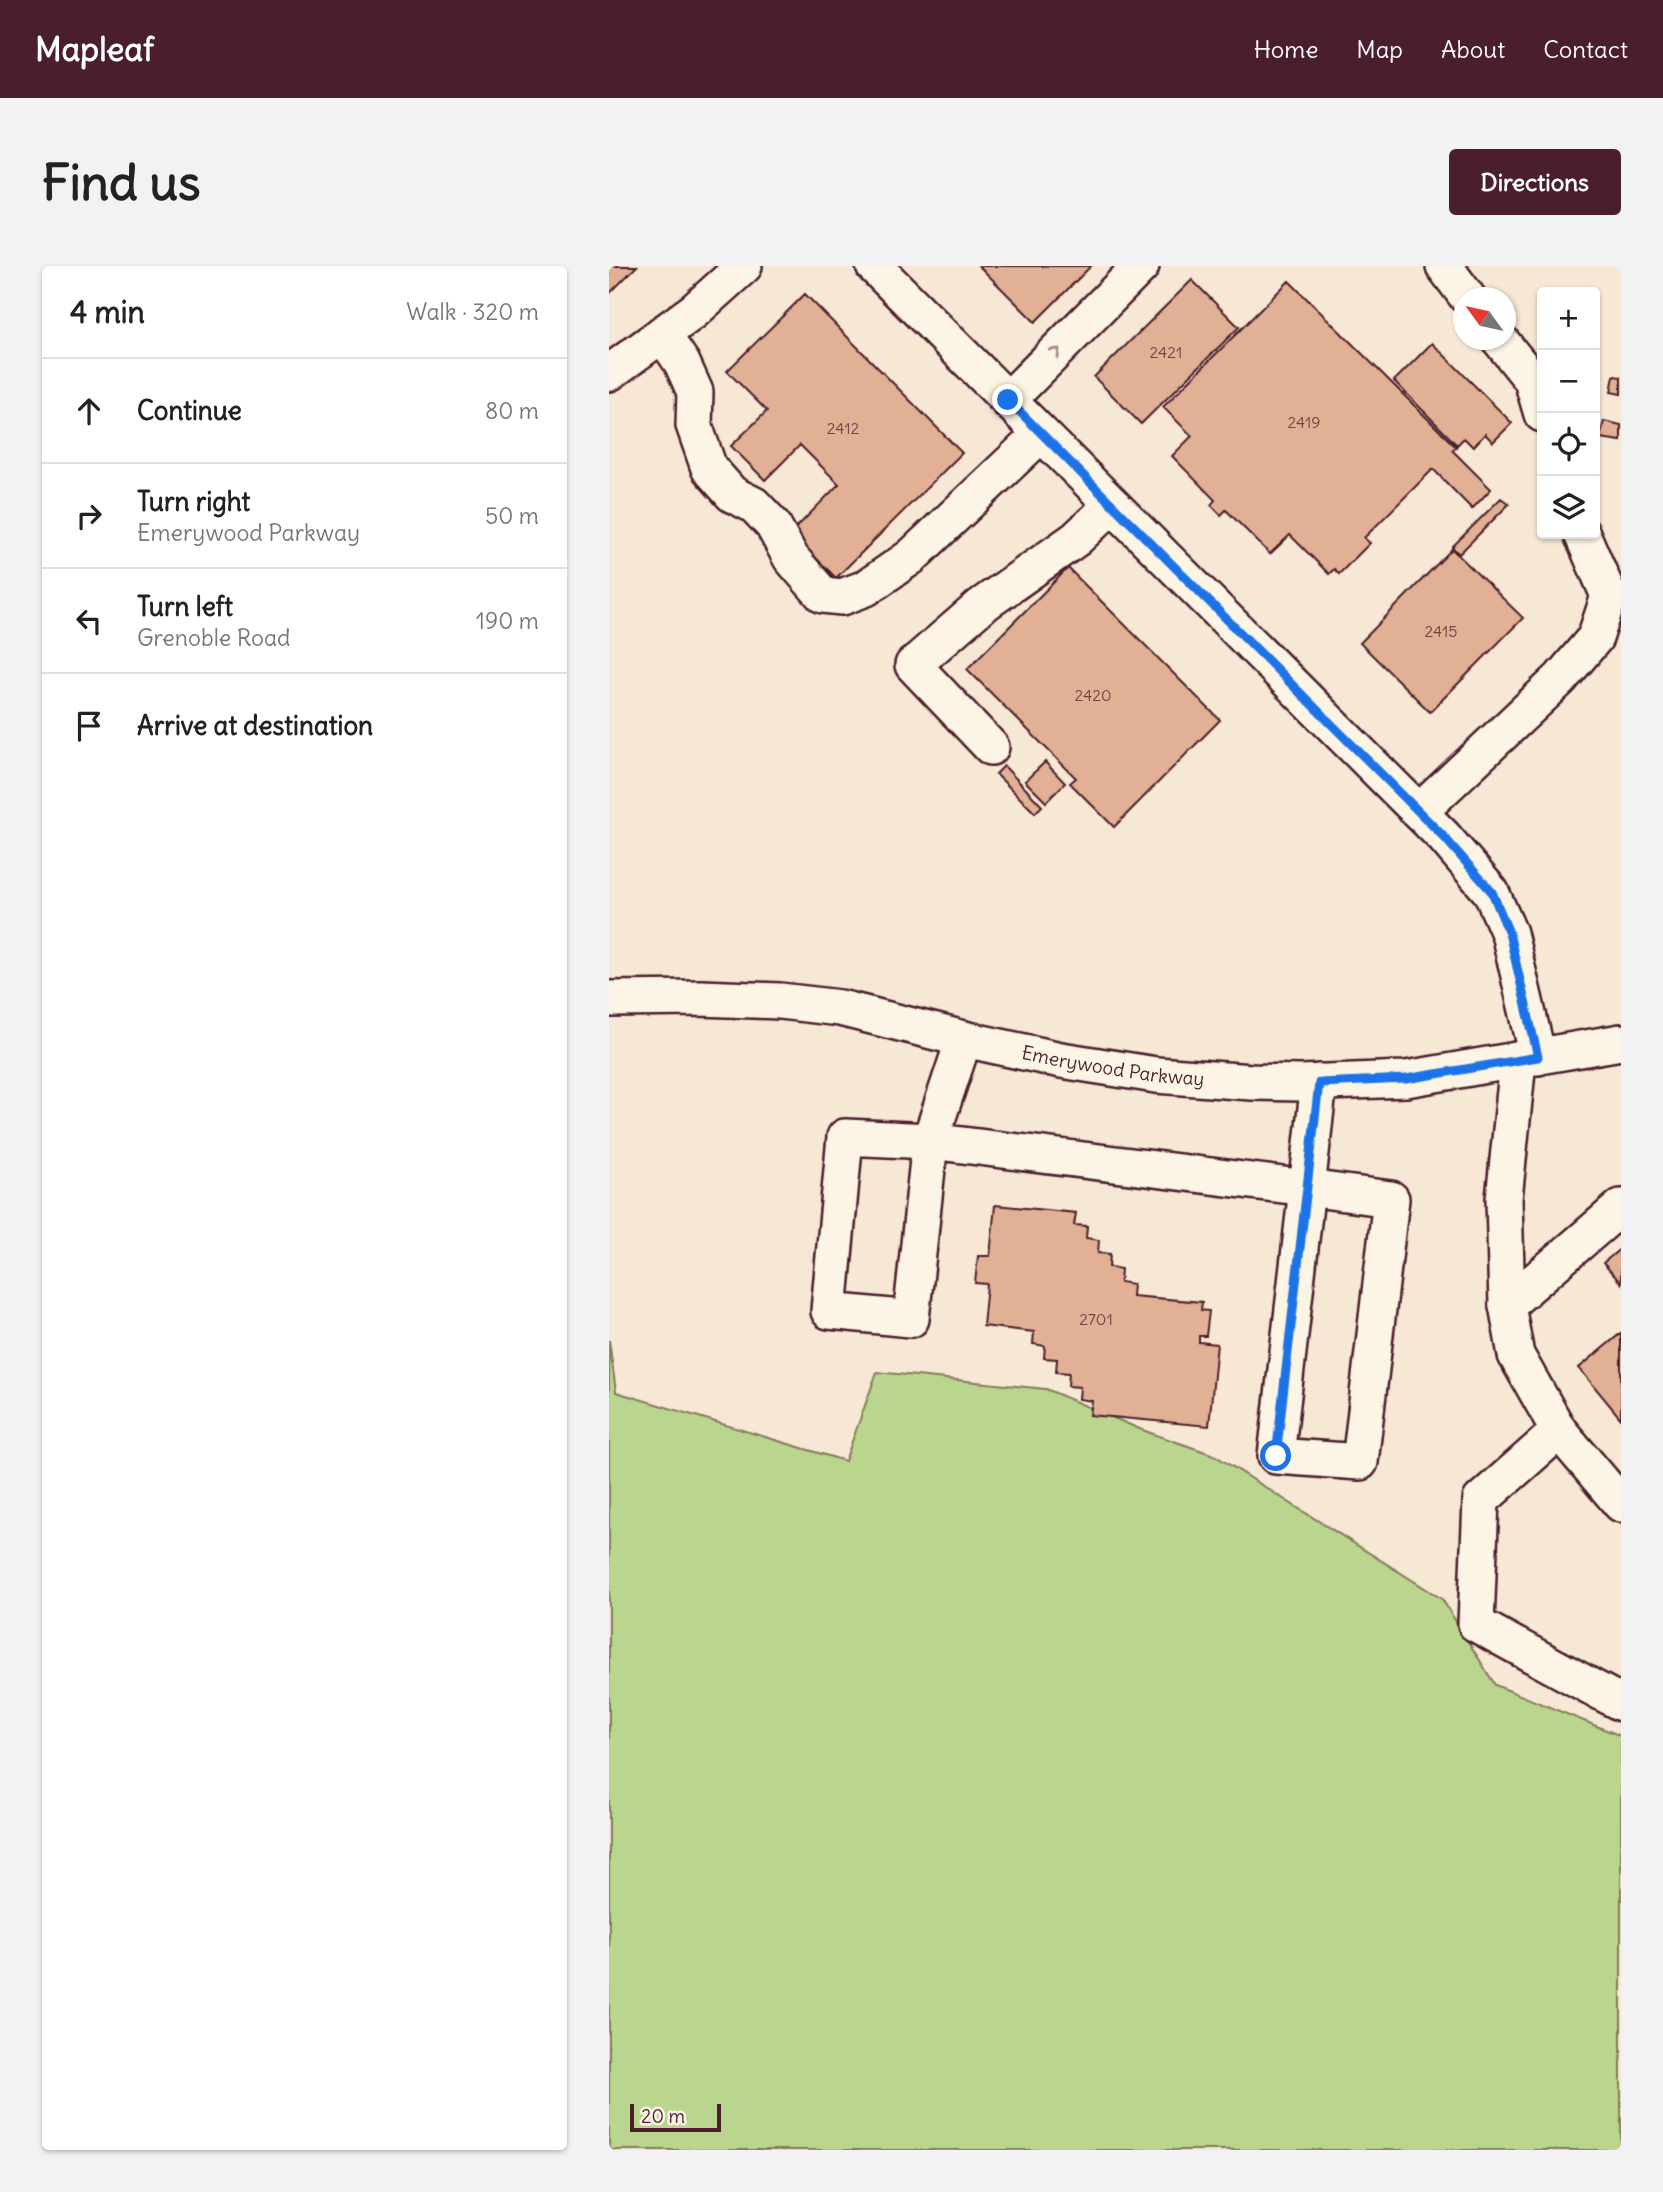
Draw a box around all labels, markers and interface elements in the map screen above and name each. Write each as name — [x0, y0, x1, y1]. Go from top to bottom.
text: Mapleaf — [35, 28, 154, 70]
text: Home — [1254, 34, 1318, 64]
text: Map — [1356, 34, 1403, 64]
text: About — [1441, 34, 1505, 64]
text: Contact — [1543, 34, 1628, 64]
button: Directions — [1449, 149, 1621, 215]
text: Find us — [42, 152, 200, 213]
north arrow — [1453, 287, 1516, 350]
map controls — [1537, 287, 1600, 539]
button: + — [1537, 287, 1600, 350]
text: 4 min — [70, 293, 145, 331]
text: Walk · 320 m — [406, 297, 539, 326]
house number: 2421 — [1150, 342, 1182, 362]
one-way arrow — [1048, 347, 1061, 360]
button: − — [1537, 350, 1600, 413]
route end — [992, 384, 1023, 415]
icon: ahead — [70, 392, 108, 430]
text: Continue — [137, 394, 242, 427]
text: 80 m — [485, 396, 539, 425]
house number: 2419 — [1287, 412, 1321, 432]
button: locate — [1537, 413, 1600, 476]
house number: 2412 — [827, 418, 860, 438]
button: layers — [1537, 476, 1600, 539]
text: Turn right — [137, 485, 250, 518]
icon: right — [70, 497, 108, 535]
text: 50 m — [485, 501, 539, 530]
text: Emerywood Parkway — [137, 518, 360, 547]
text: Turn left — [137, 590, 233, 623]
icon: left — [70, 602, 108, 640]
text: 190 m — [476, 606, 539, 635]
house number: 2415 — [1424, 621, 1458, 641]
text: Grenoble Road — [137, 623, 291, 652]
house number: 2420 — [1074, 685, 1112, 705]
icon: arrive — [70, 707, 108, 745]
text: Arrive at destination — [137, 709, 373, 742]
street label: Emerywood Parkway — [1020, 1040, 1205, 1090]
house number: 2701 — [1079, 1309, 1113, 1329]
route start — [1260, 1440, 1291, 1471]
scale bar — [630, 2101, 721, 2133]
text: 20 m — [641, 2104, 685, 2128]

